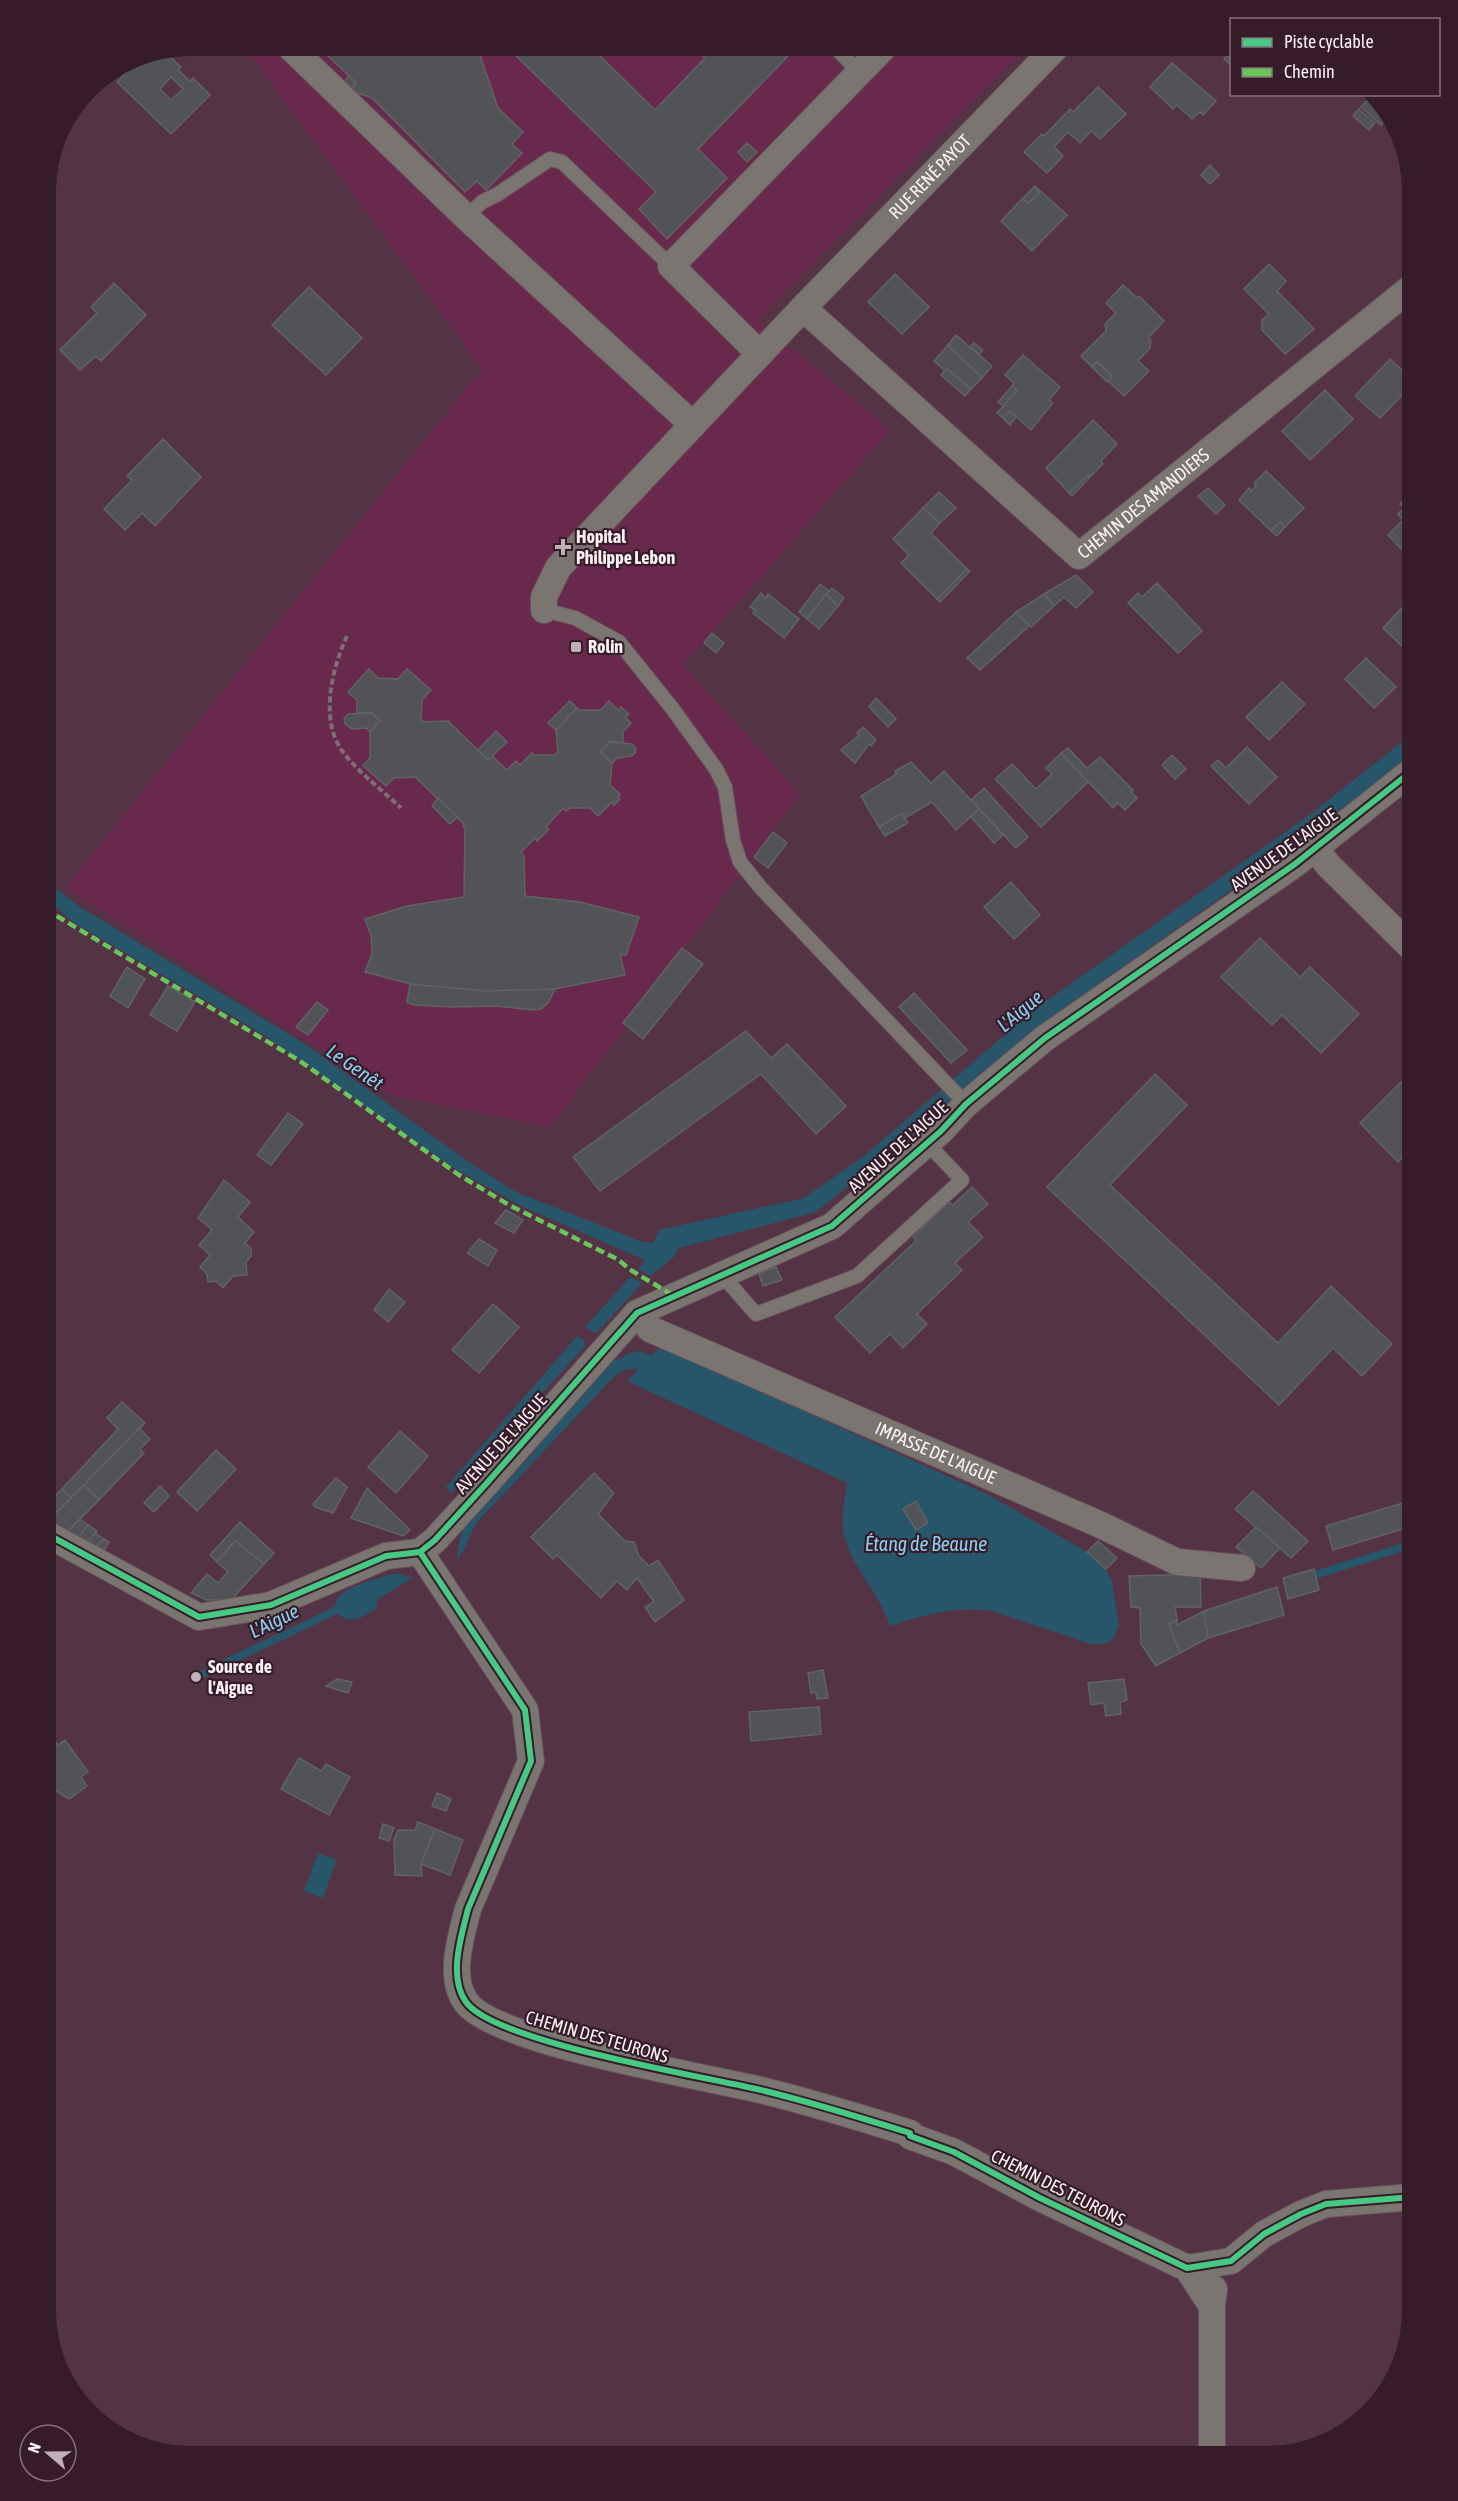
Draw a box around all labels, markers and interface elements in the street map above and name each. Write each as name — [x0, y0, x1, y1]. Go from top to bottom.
legend — [1230, 18, 1440, 96]
text: Piste cyclable — [1284, 31, 1374, 52]
text: Chemin — [1284, 61, 1335, 82]
street label: RUE RENÉ PAYOT — [884, 130, 975, 223]
street label: CHEMIN DES AMANDIERS — [1073, 444, 1214, 563]
place label: Hopital Philippe Lebon — [576, 526, 675, 568]
marker: Hopital Philippe Lebon — [554, 538, 572, 556]
place label: Rolin — [588, 636, 623, 657]
marker: Rolin — [569, 640, 583, 654]
street label: AVENUE DE L'AIGUE — [1226, 804, 1341, 895]
water label: L'Aigue — [992, 985, 1047, 1036]
water label: Le Genêt — [323, 1039, 388, 1094]
street label: AVENUE DE L'AIGUE — [844, 1096, 952, 1197]
street label: AVENUE DE L'AIGUE — [450, 1389, 551, 1498]
street label: IMPASSE DE L'AIGUE — [872, 1417, 1000, 1488]
water label: Étang de Beaune — [865, 1532, 987, 1555]
water label: L'Aigue — [245, 1599, 302, 1642]
place label: Source de l'Aigue — [208, 1656, 272, 1698]
marker: Source de l'Aigue — [189, 1670, 203, 1684]
street label: CHEMIN DES TEURONS — [523, 2006, 671, 2067]
street label: CHEMIN DES TEURONS — [988, 2145, 1129, 2231]
north arrow — [18, 2423, 78, 2483]
text: N — [24, 2440, 44, 2455]

